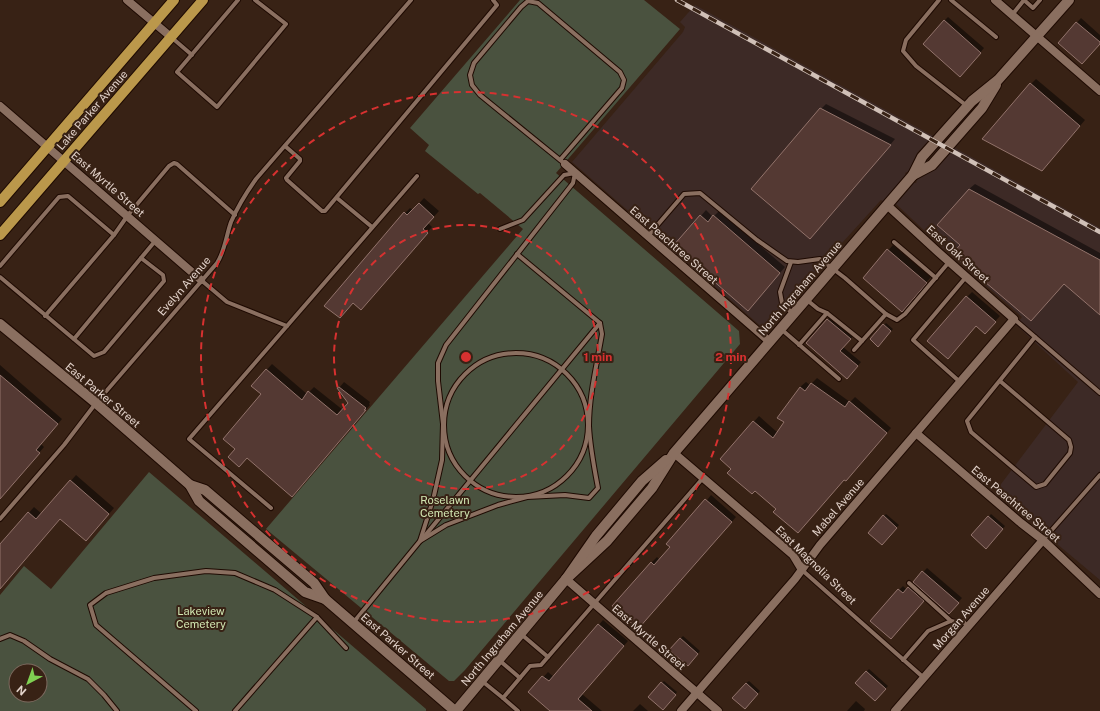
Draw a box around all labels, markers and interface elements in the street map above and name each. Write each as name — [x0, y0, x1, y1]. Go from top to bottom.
street label: Lake Parker Avenue — [54, 68, 130, 152]
street label: East Myrtle Street — [69, 149, 147, 219]
street label: East Peachtree Street — [628, 204, 720, 286]
street label: East Oak Street — [924, 223, 992, 285]
street label: North Ingraham Avenue — [756, 238, 844, 338]
street label: Evelyn Avenue — [155, 254, 213, 318]
centre of rings — [459, 350, 473, 364]
text: 1 min — [584, 350, 612, 364]
text: 2 min — [715, 350, 747, 364]
street label: East Parker Street — [63, 360, 143, 430]
street label: East Peachtree Street — [969, 463, 1063, 545]
street label: Mabel Avenue — [810, 476, 866, 538]
park label: Roselawn Cemetery — [420, 494, 470, 519]
street label: East Magnolia Street — [773, 523, 859, 607]
street label: Morgan Avenue — [930, 584, 992, 652]
street label: North Ingraham Avenue — [459, 588, 545, 688]
street label: East Myrtle Street — [610, 602, 688, 672]
park label: Lakeview Cemetery — [176, 605, 226, 630]
street label: East Parker Street — [359, 611, 437, 681]
north arrow — [8, 663, 48, 703]
text: N — [14, 683, 29, 698]

